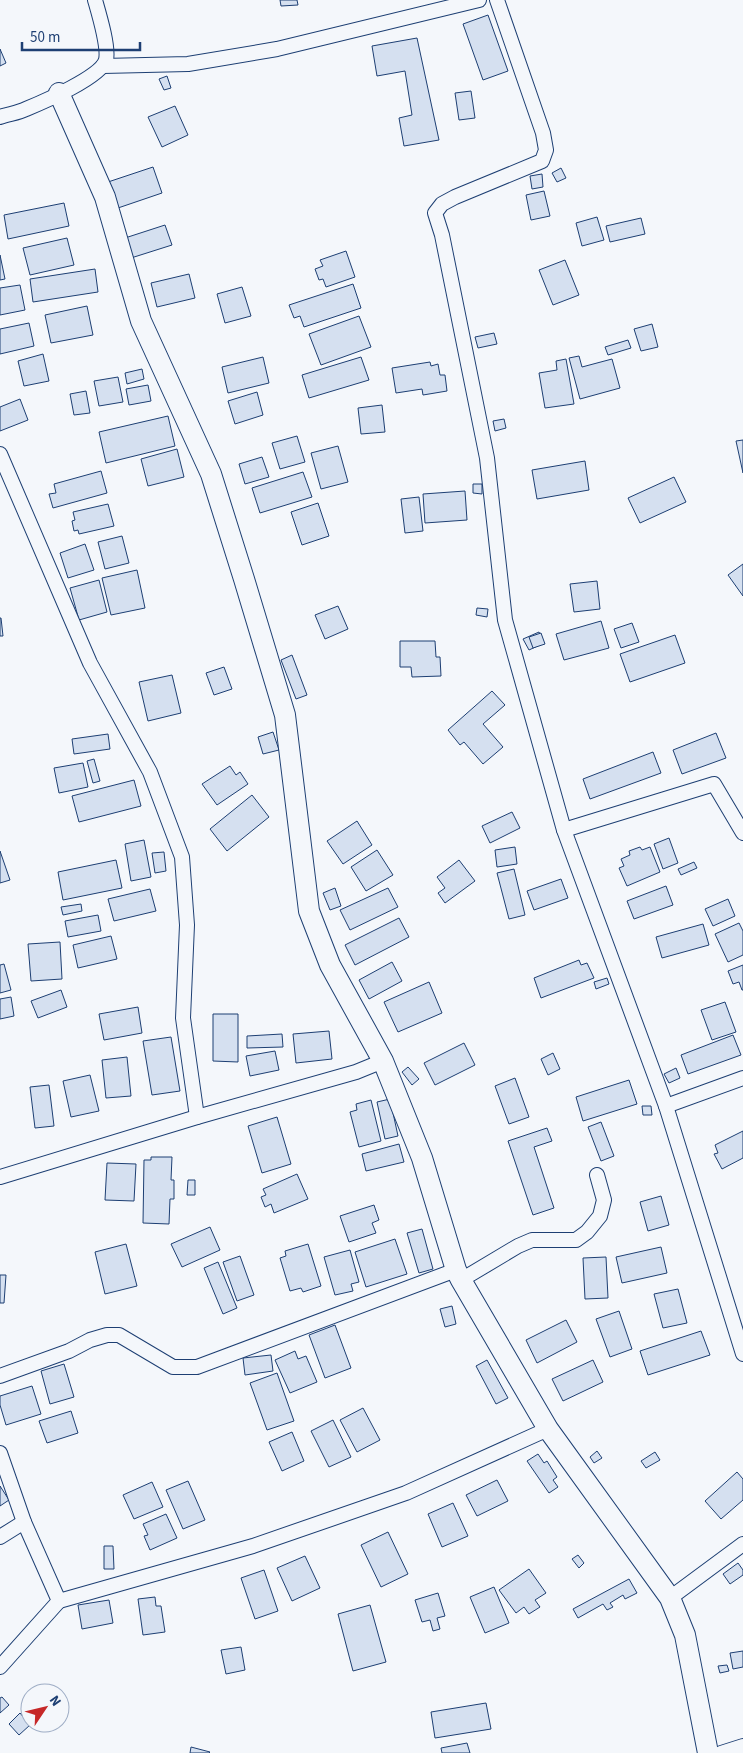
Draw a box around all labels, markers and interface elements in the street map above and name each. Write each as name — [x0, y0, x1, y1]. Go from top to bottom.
scale bar — [22, 20, 140, 52]
text: 50 m — [30, 27, 60, 48]
north arrow — [20, 1683, 70, 1733]
text: N — [44, 1692, 66, 1711]

